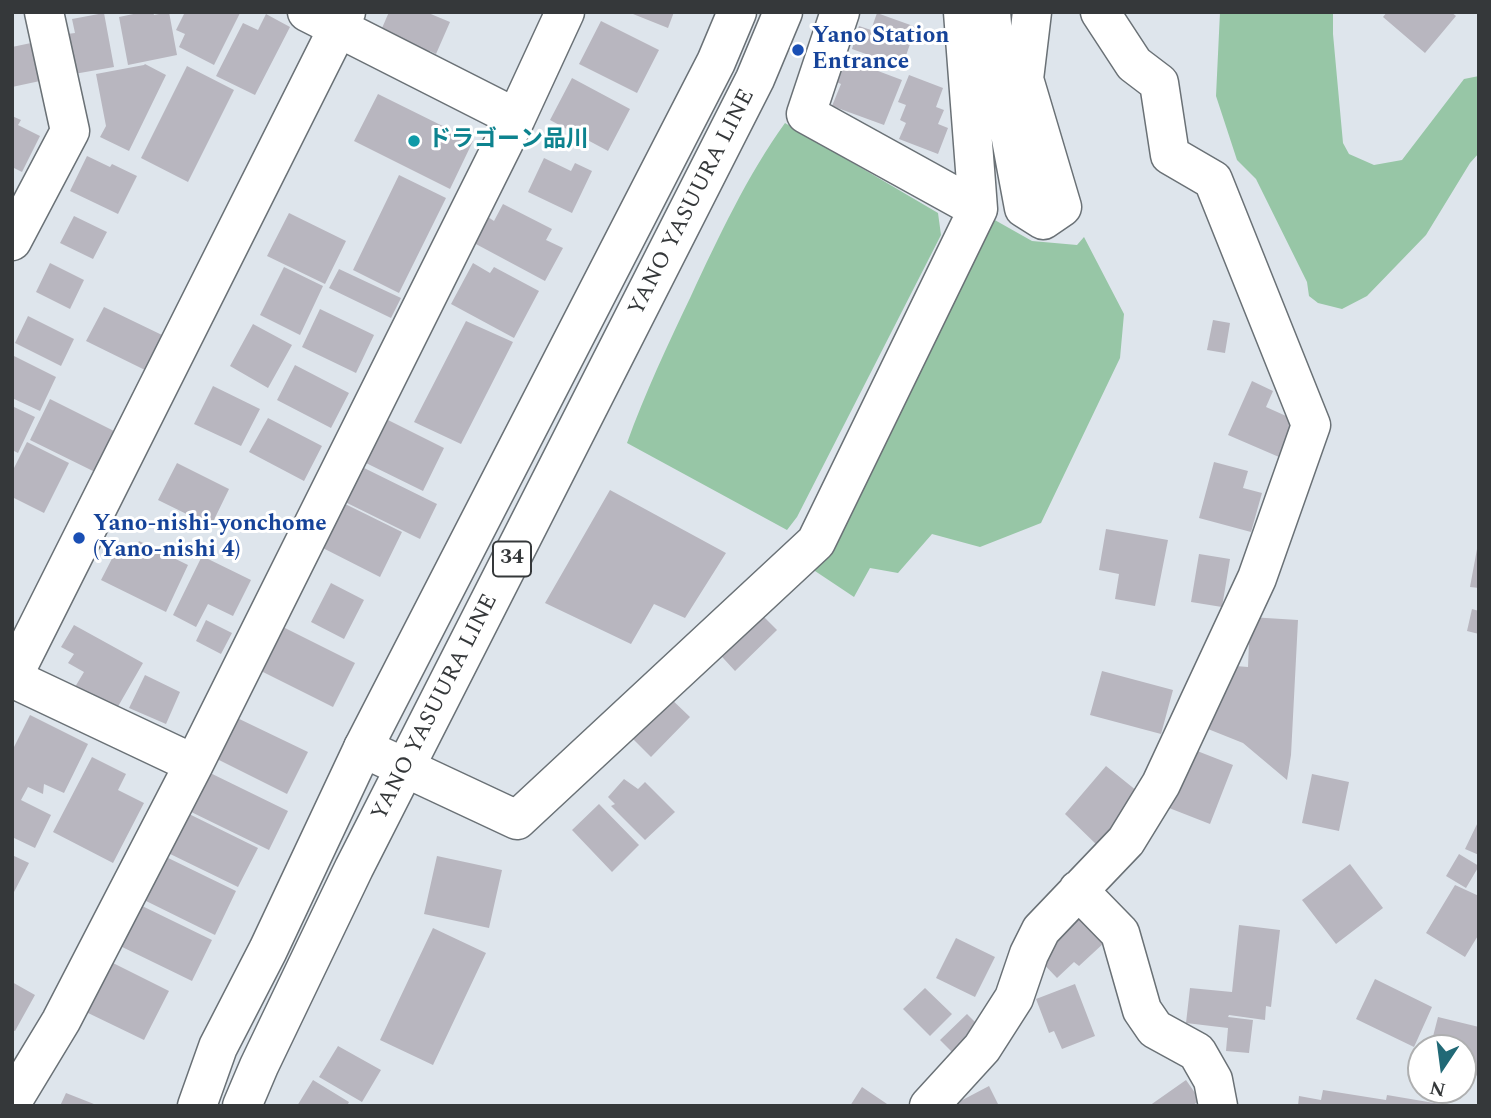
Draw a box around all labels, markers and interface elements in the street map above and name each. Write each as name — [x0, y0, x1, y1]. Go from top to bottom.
place label: Yano Station Entrance — [812, 23, 949, 77]
marker: Yano Station Entrance — [790, 42, 806, 58]
street label: YANO YASUURA LINE — [624, 85, 762, 321]
place label: ドラゴーン品川 — [428, 127, 589, 155]
marker: ドラゴーン品川 — [406, 133, 422, 149]
place label: Yano-nishi-yonchome (Yano-nishi 4) — [93, 511, 327, 565]
marker: Yano-nishi-yonchome (Yano-nishi 4) — [71, 530, 87, 546]
road number: 34 — [493, 542, 531, 576]
street label: YANO YASUURA LINE — [367, 590, 505, 826]
north arrow — [1407, 1034, 1477, 1104]
text: N — [1427, 1072, 1448, 1104]

